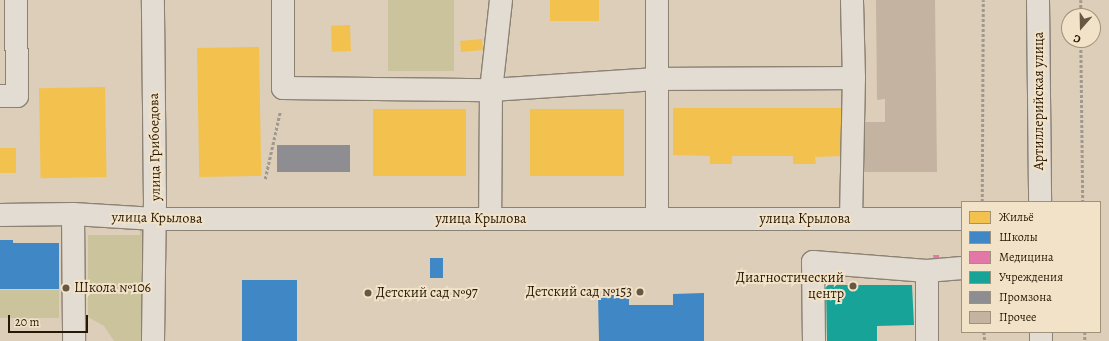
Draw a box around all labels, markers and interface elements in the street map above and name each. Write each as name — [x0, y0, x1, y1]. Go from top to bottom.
north arrow — [1061, 8, 1101, 48]
text: С — [1071, 31, 1083, 47]
street label: Артиллерийская улица — [1031, 32, 1047, 170]
street label: улица Грибоедова — [146, 93, 164, 201]
legend — [961, 201, 1101, 333]
street label: улица Крылова — [111, 209, 203, 227]
text: Жильё — [999, 209, 1034, 225]
street label: улица Крылова — [435, 211, 527, 227]
street label: улица Крылова — [759, 211, 851, 227]
text: Школы — [999, 229, 1038, 245]
text: Медицина — [999, 249, 1054, 265]
text: Учреждения — [999, 269, 1063, 285]
place label: Диагностический центр — [736, 270, 844, 302]
place label: Школа №106 — [74, 280, 151, 296]
marker: Диагностический центр — [847, 280, 859, 292]
marker: Школа №106 — [61, 283, 71, 293]
place label: Детский сад №153 — [526, 284, 632, 300]
place label: Детский сад №97 — [376, 285, 478, 301]
marker: Детский сад №153 — [635, 287, 645, 297]
marker: Детский сад №97 — [363, 288, 373, 298]
text: Промзона — [999, 289, 1052, 305]
scale bar — [10, 307, 90, 333]
text: Прочее — [999, 309, 1037, 325]
text: 20 m — [15, 314, 39, 330]

